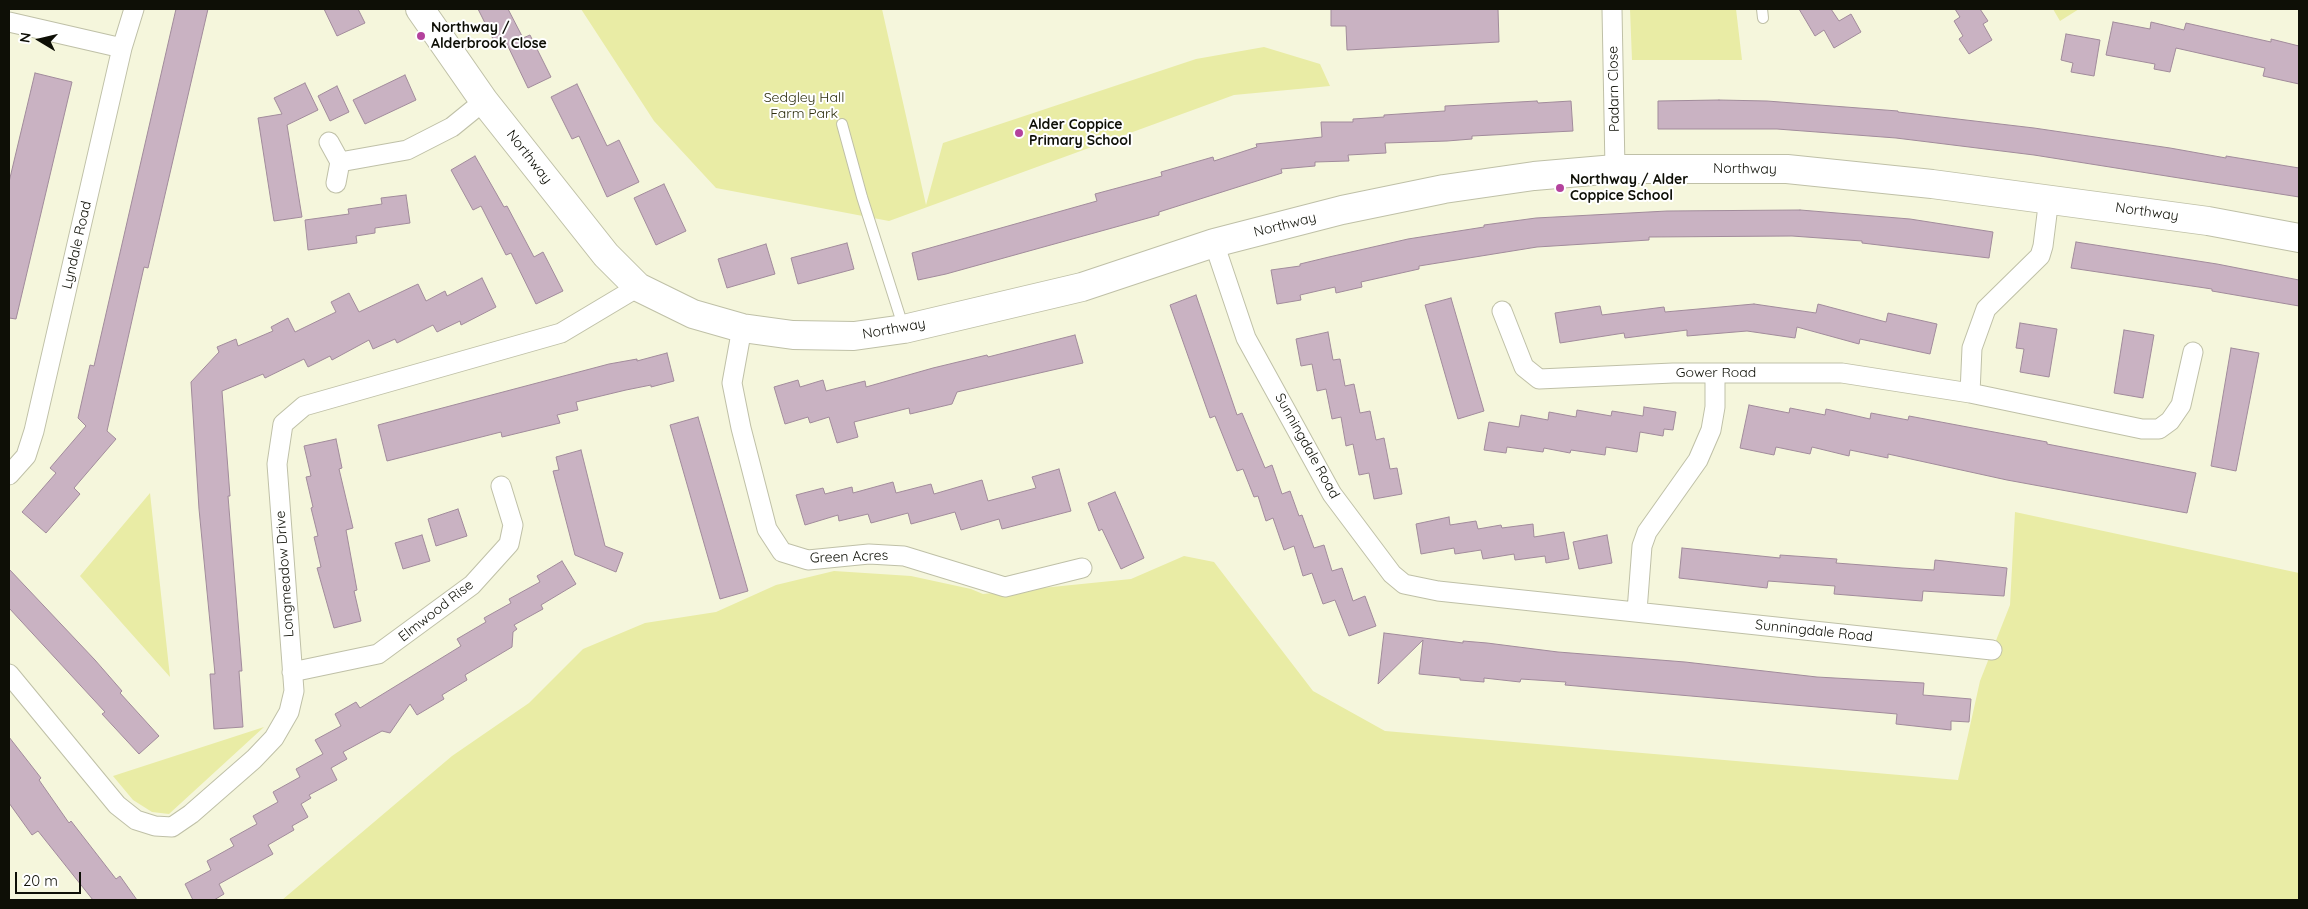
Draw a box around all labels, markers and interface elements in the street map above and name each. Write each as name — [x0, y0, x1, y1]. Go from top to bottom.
north arrow — [15, 15, 65, 65]
place label: Northway / Alderbrook Close — [431, 20, 547, 52]
marker: Northway / Alderbrook Close — [415, 30, 427, 42]
text: N — [15, 31, 35, 44]
street label: Padarn Close — [1605, 46, 1623, 132]
park label: Sedgley Hall Farm Park — [764, 90, 844, 122]
place label: Alder Coppice Primary School — [1029, 117, 1132, 150]
street label: Northway — [503, 127, 555, 187]
marker: Alder Coppice Primary School — [1013, 127, 1025, 139]
street label: Northway — [1713, 160, 1777, 178]
place label: Northway / Alder Coppice School — [1570, 172, 1688, 204]
marker: Northway / Alder Coppice School — [1554, 182, 1566, 194]
street label: Lyndale Road — [59, 199, 95, 291]
street label: Northway — [2114, 199, 2180, 225]
street label: Northway — [1252, 209, 1318, 241]
street label: Northway — [861, 315, 927, 343]
street label: Gower Road — [1676, 365, 1756, 381]
street label: Sunningdale Road — [1271, 390, 1343, 502]
street label: Longmeadow Drive — [272, 510, 298, 638]
street label: Green Acres — [810, 547, 888, 567]
street label: Elmwood Rise — [395, 577, 477, 645]
street label: Sunningdale Road — [1754, 616, 1874, 646]
scale bar — [18, 862, 84, 894]
text: 20 m — [23, 871, 58, 890]

